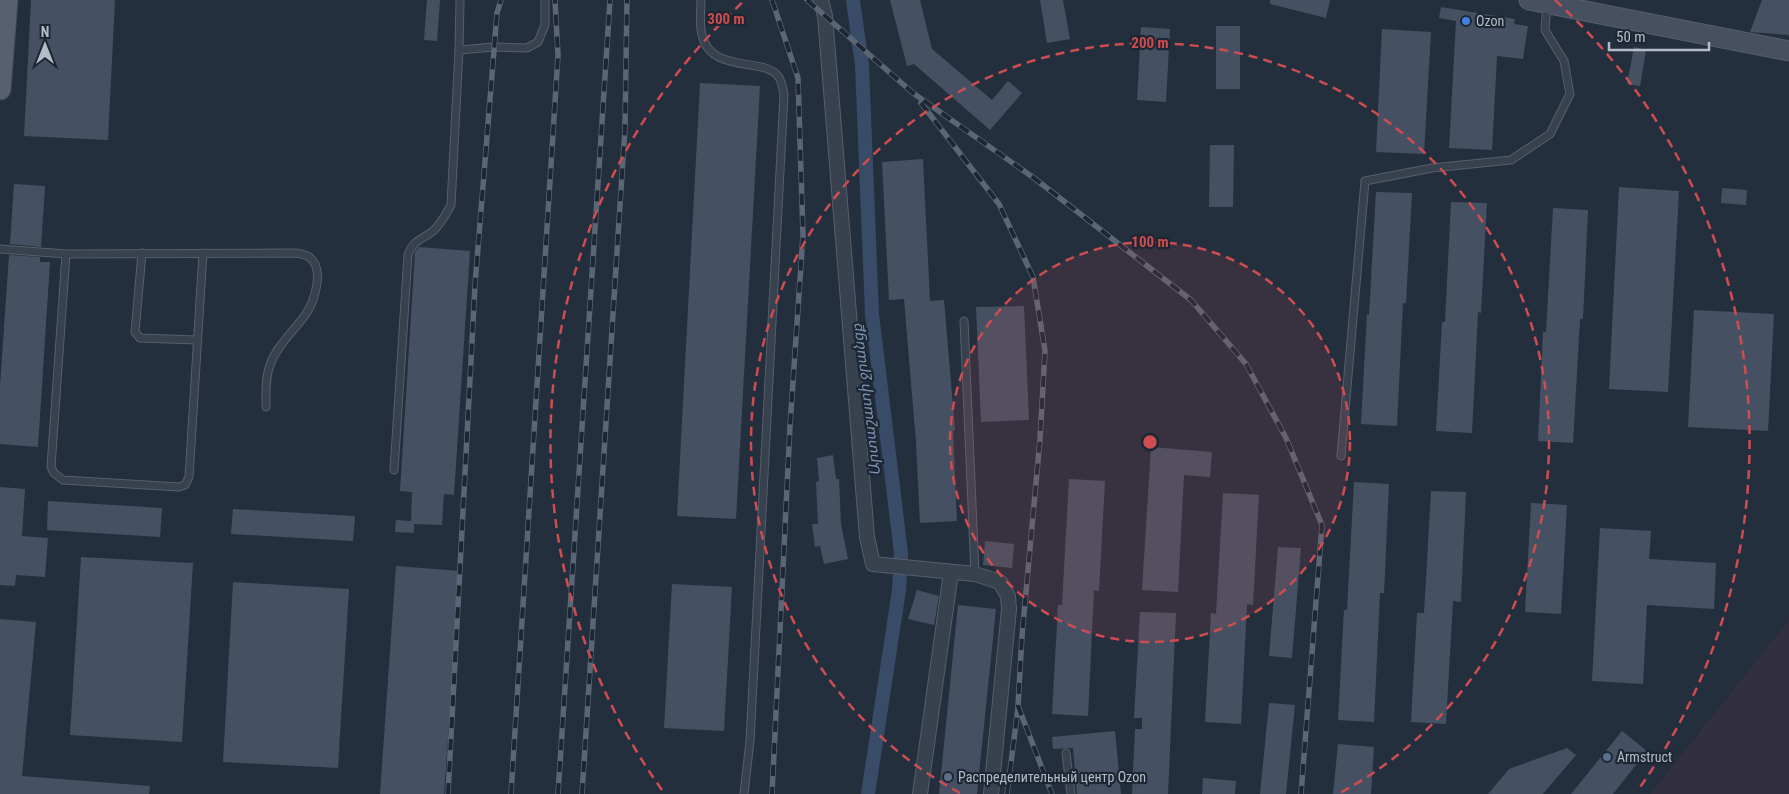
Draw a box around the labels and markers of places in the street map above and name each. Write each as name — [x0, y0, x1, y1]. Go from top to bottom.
place label: Ozon — [1476, 13, 1504, 29]
marker: Ozon — [1460, 15, 1472, 27]
centre of rings — [1141, 433, 1159, 451]
place label: Armstruct — [1617, 749, 1672, 765]
marker: Armstruct — [1601, 751, 1613, 763]
place label: Распределительный центр Ozon — [958, 769, 1146, 785]
marker: Распределительный центр Ozon — [942, 771, 954, 783]

